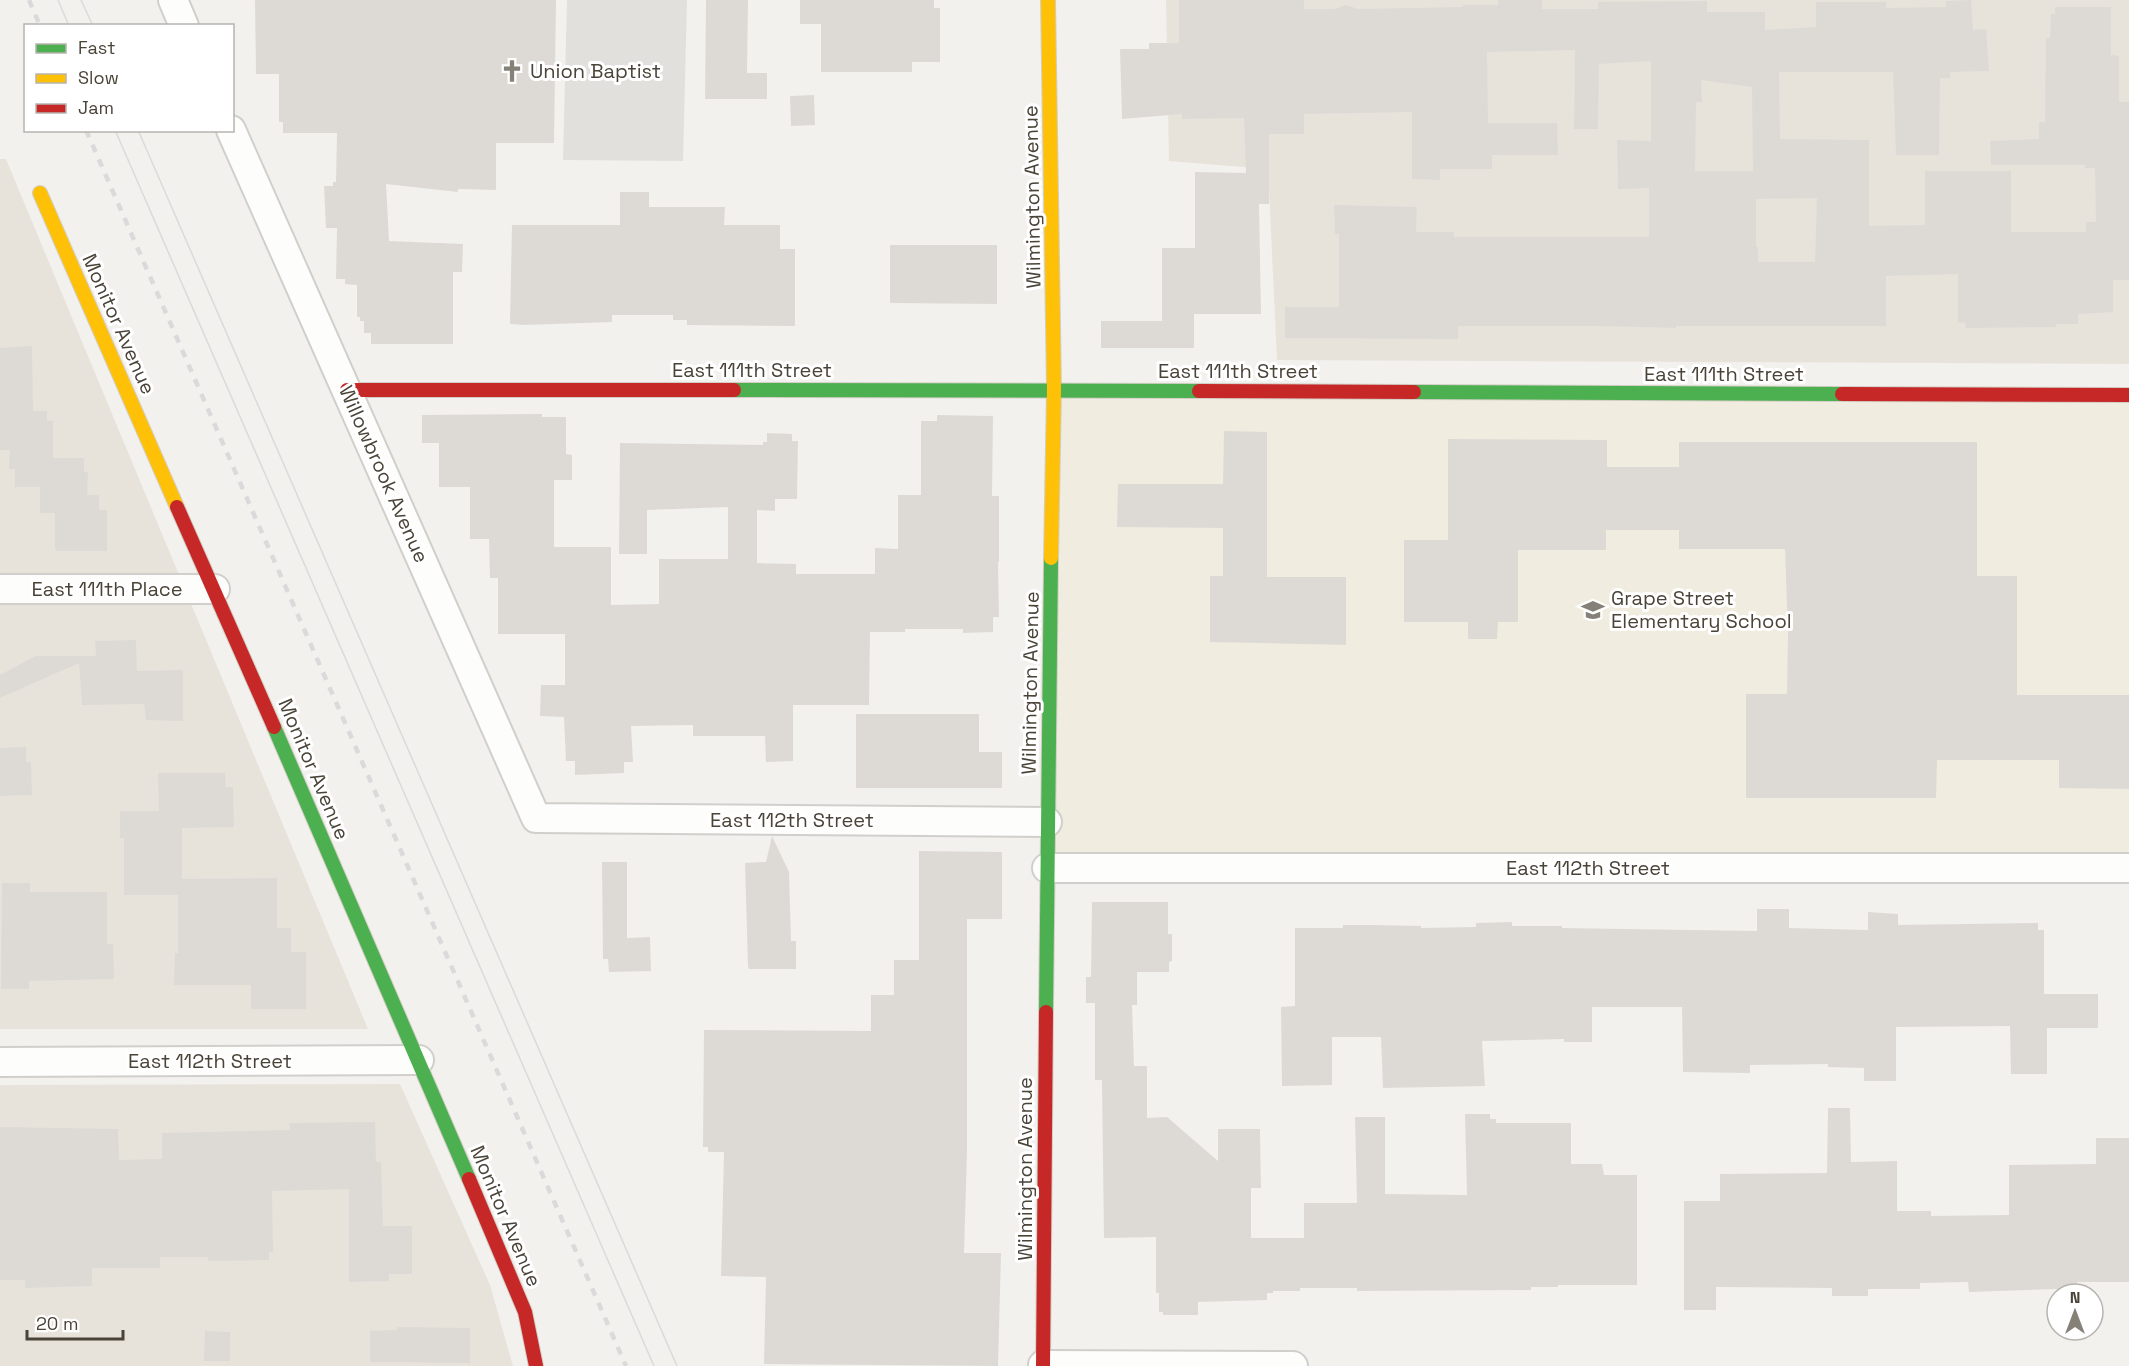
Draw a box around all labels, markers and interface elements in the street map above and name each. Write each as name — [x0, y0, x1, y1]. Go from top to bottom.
legend — [24, 24, 234, 132]
text: Fast — [78, 36, 115, 59]
church icon: Union Baptist — [499, 58, 525, 84]
place label: Union Baptist — [530, 58, 661, 84]
text: Slow — [78, 66, 119, 89]
text: Jam — [78, 96, 114, 119]
street label: Wilmington Avenue — [1017, 105, 1047, 289]
street label: Monitor Avenue — [76, 250, 162, 398]
street label: East 111th Street — [672, 357, 832, 383]
street label: East 111th Street — [1158, 358, 1318, 384]
street label: East 111th Street — [1644, 361, 1804, 387]
street label: Willowbrook Avenue — [333, 381, 435, 567]
street label: East 111th Place — [32, 576, 182, 602]
place label: Grape Street Elementary School — [1611, 585, 1792, 634]
street label: Wilmington Avenue — [1015, 591, 1045, 775]
school or university icon: Grape Street Elementary School — [1580, 597, 1606, 623]
street label: Monitor Avenue — [273, 694, 355, 844]
street label: East 112th Street — [710, 807, 874, 833]
street label: East 112th Street — [1506, 855, 1670, 881]
street label: East 112th Street — [128, 1048, 292, 1074]
street label: Wilmington Avenue — [1012, 1077, 1038, 1261]
street label: Monitor Avenue — [465, 1141, 547, 1291]
north arrow — [2045, 1282, 2105, 1342]
text: N — [2070, 1287, 2080, 1308]
scale bar — [27, 1303, 123, 1341]
text: 20 m — [36, 1312, 79, 1335]

